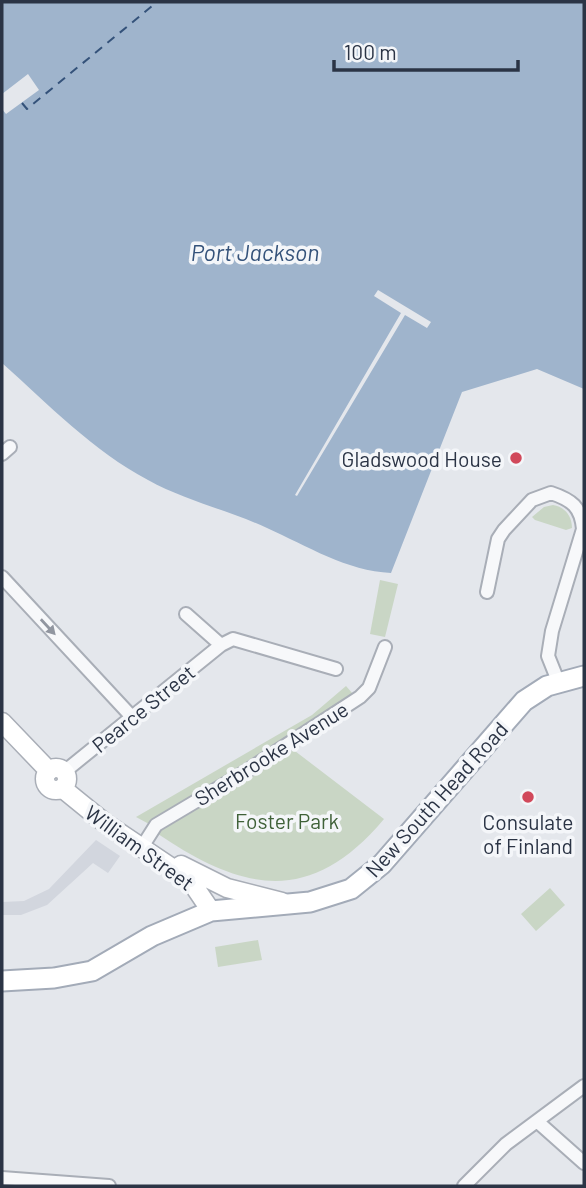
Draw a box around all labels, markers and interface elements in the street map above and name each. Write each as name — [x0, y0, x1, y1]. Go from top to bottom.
scale bar — [334, 28, 518, 72]
text: 100 m — [344, 39, 397, 64]
water label: Port Jackson — [191, 238, 319, 266]
place label: Gladswood House — [342, 446, 502, 471]
marker: Gladswood House — [508, 450, 524, 466]
one-way arrow — [40, 618, 56, 635]
street label: Pearce Street — [87, 659, 199, 757]
street label: Sherbrooke Avenue — [190, 696, 352, 810]
street label: New South Head Road — [360, 716, 512, 882]
marker: Consulate of Finland — [520, 789, 536, 805]
street label: William Street — [81, 799, 199, 895]
park label: Foster Park — [235, 808, 339, 833]
place label: Consulate of Finland — [483, 809, 573, 858]

